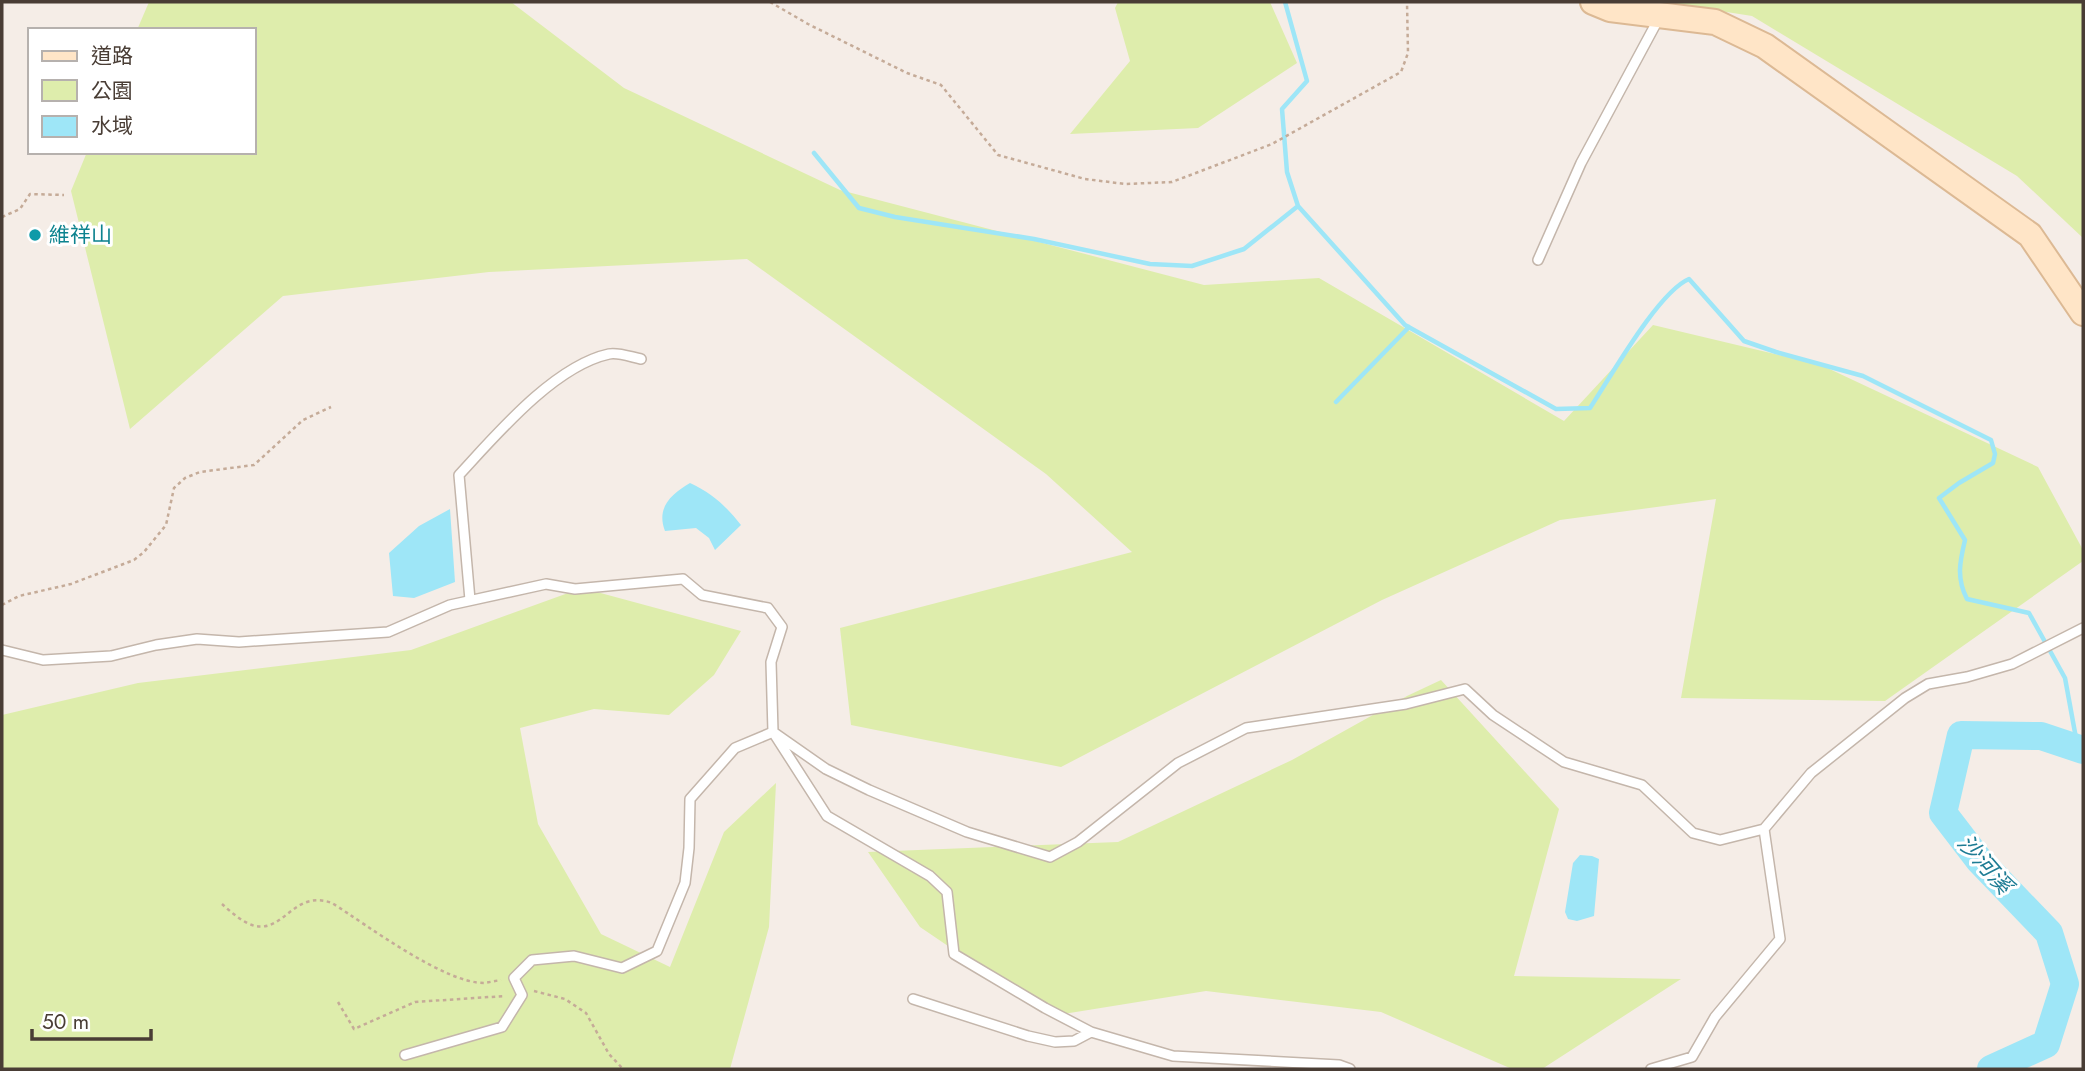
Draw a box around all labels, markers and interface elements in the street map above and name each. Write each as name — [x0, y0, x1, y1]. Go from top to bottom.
legend — [28, 28, 256, 154]
text: 道路 — [91, 41, 133, 71]
text: 公園 — [91, 76, 133, 106]
text: 水域 — [91, 111, 133, 141]
place label: 維祥山 — [49, 220, 112, 250]
marker: 維祥山 — [27, 227, 43, 243]
water label: 沙河溪 — [1950, 827, 2022, 903]
scale bar — [32, 998, 150, 1042]
text: 50 m — [42, 1007, 89, 1037]

